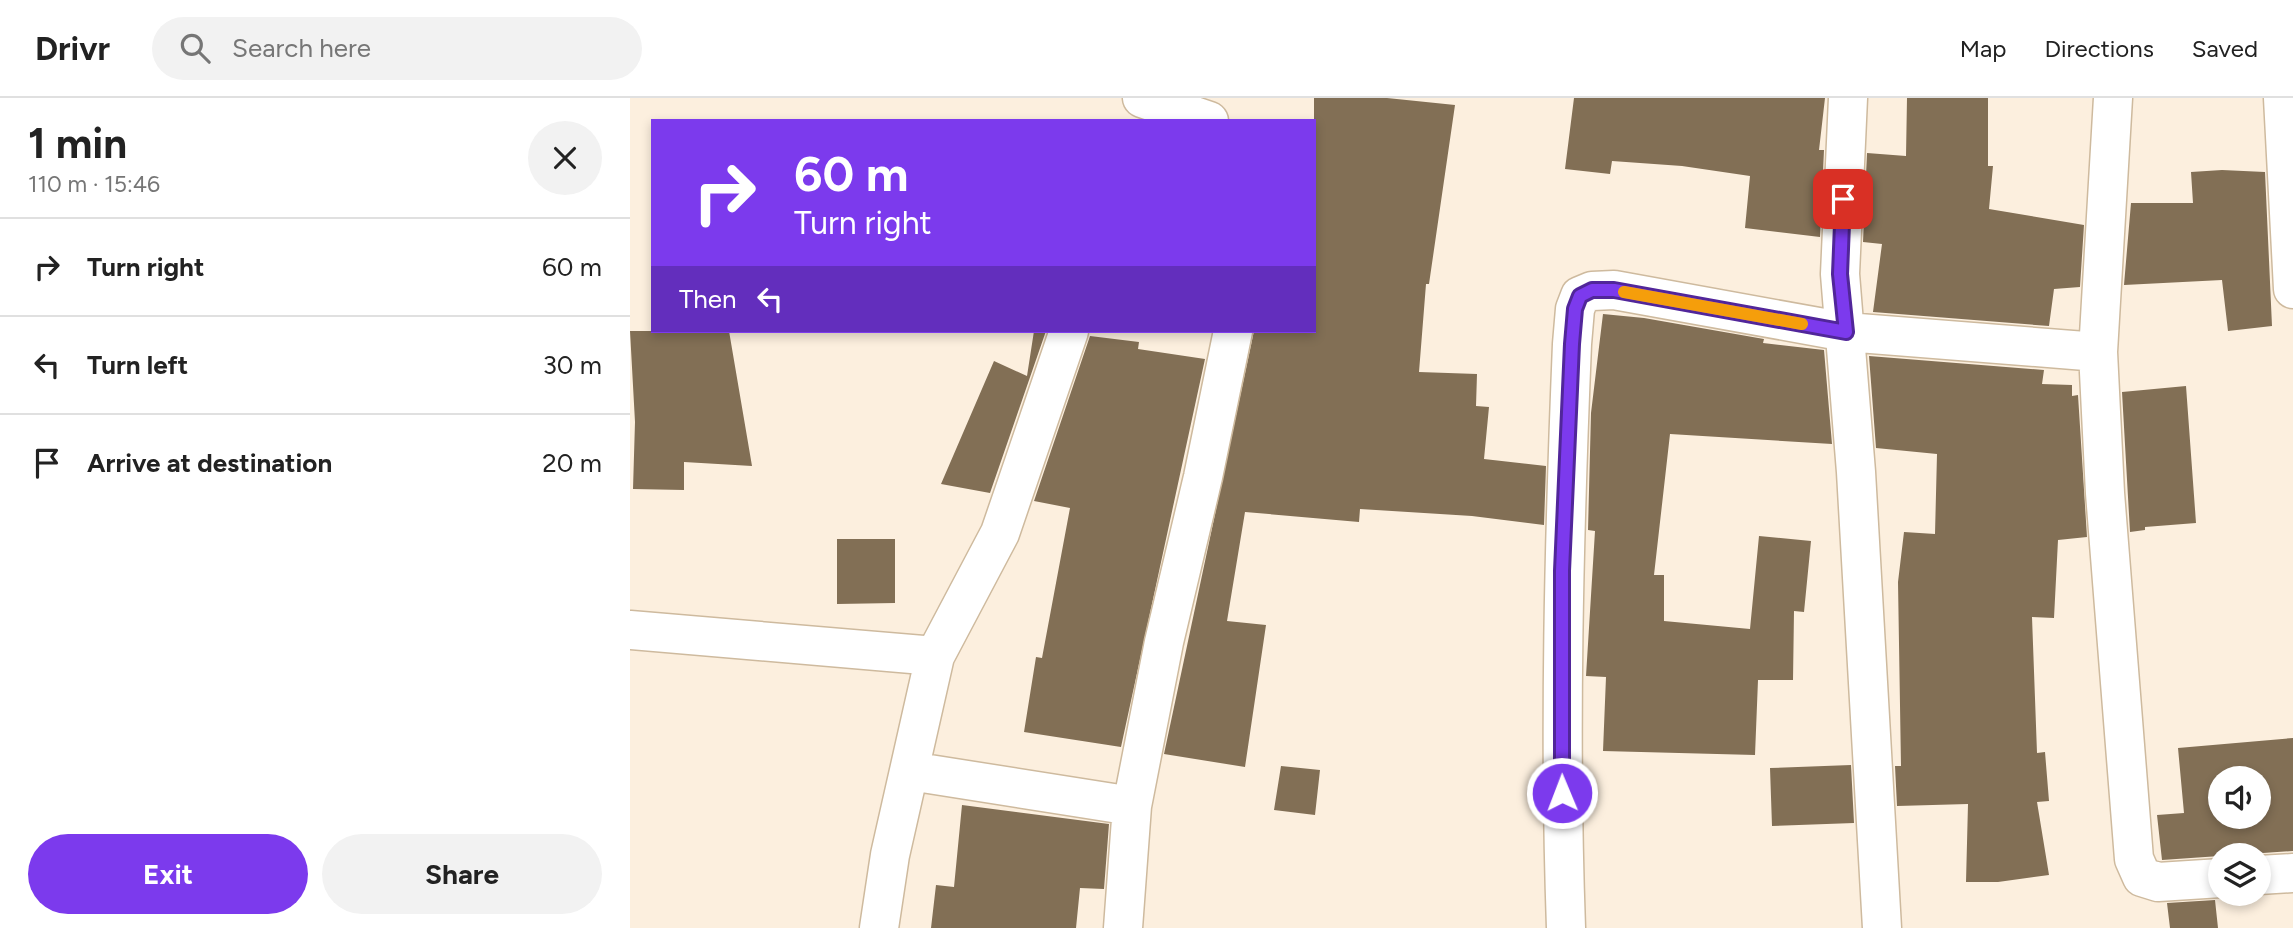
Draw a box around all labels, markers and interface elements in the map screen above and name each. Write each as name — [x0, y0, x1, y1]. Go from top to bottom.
search box — [152, 17, 642, 80]
text: Drivr — [35, 29, 110, 68]
icon: search — [176, 29, 214, 67]
text: Search here — [232, 32, 371, 64]
text: Map — [1960, 34, 2006, 63]
text: Directions — [2044, 34, 2154, 63]
text: Saved — [2192, 34, 2258, 63]
text: 1 min — [28, 118, 127, 169]
button: close — [528, 121, 602, 195]
text: 60 m — [794, 144, 909, 203]
icon: right — [679, 147, 770, 238]
pin — [1813, 169, 1873, 229]
text: 110 m · 15:46 — [28, 170, 160, 198]
icon: arrive — [1824, 180, 1862, 218]
text: Turn right — [794, 204, 932, 242]
icon: right — [28, 248, 66, 286]
text: Turn right — [87, 251, 204, 283]
text: 60 m — [542, 251, 602, 283]
icon: left — [751, 280, 789, 318]
text: Then — [679, 283, 737, 315]
icon: left — [28, 346, 66, 384]
text: Turn left — [87, 349, 188, 381]
text: 30 m — [543, 349, 602, 381]
icon: arrive — [28, 444, 66, 482]
text: Arrive at destination — [87, 447, 332, 479]
text: 20 m — [542, 447, 602, 479]
position arrow — [1525, 756, 1599, 830]
map controls — [2208, 766, 2271, 906]
button: sound — [2208, 766, 2271, 829]
button: Exit — [28, 834, 308, 914]
button: Share — [322, 834, 602, 914]
button: layers — [2208, 843, 2271, 906]

